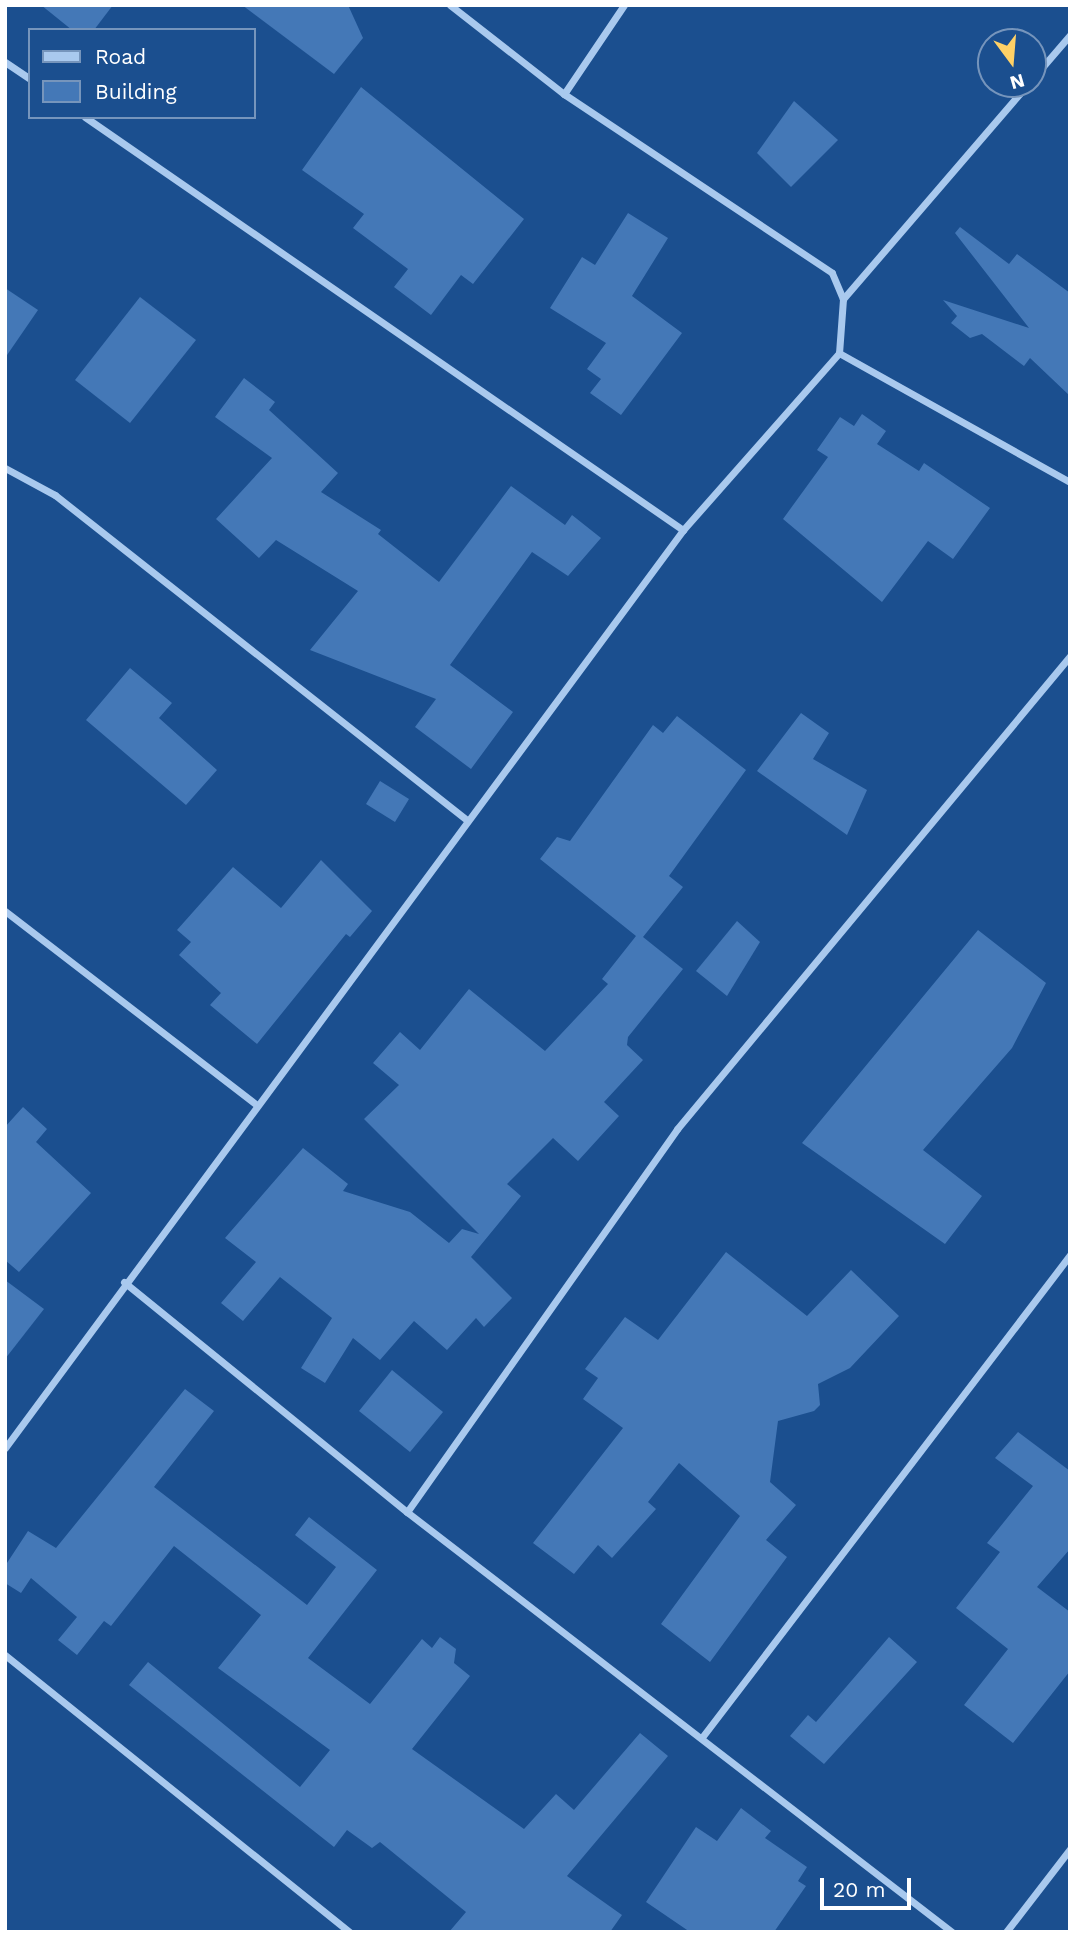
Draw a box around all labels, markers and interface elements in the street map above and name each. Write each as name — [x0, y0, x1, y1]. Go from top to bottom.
legend — [28, 28, 256, 119]
north arrow — [977, 28, 1047, 98]
text: Road — [95, 44, 146, 69]
text: N — [1007, 69, 1027, 95]
text: Building — [95, 79, 177, 104]
scale bar — [823, 1864, 914, 1908]
text: 20 m — [833, 1877, 885, 1902]

